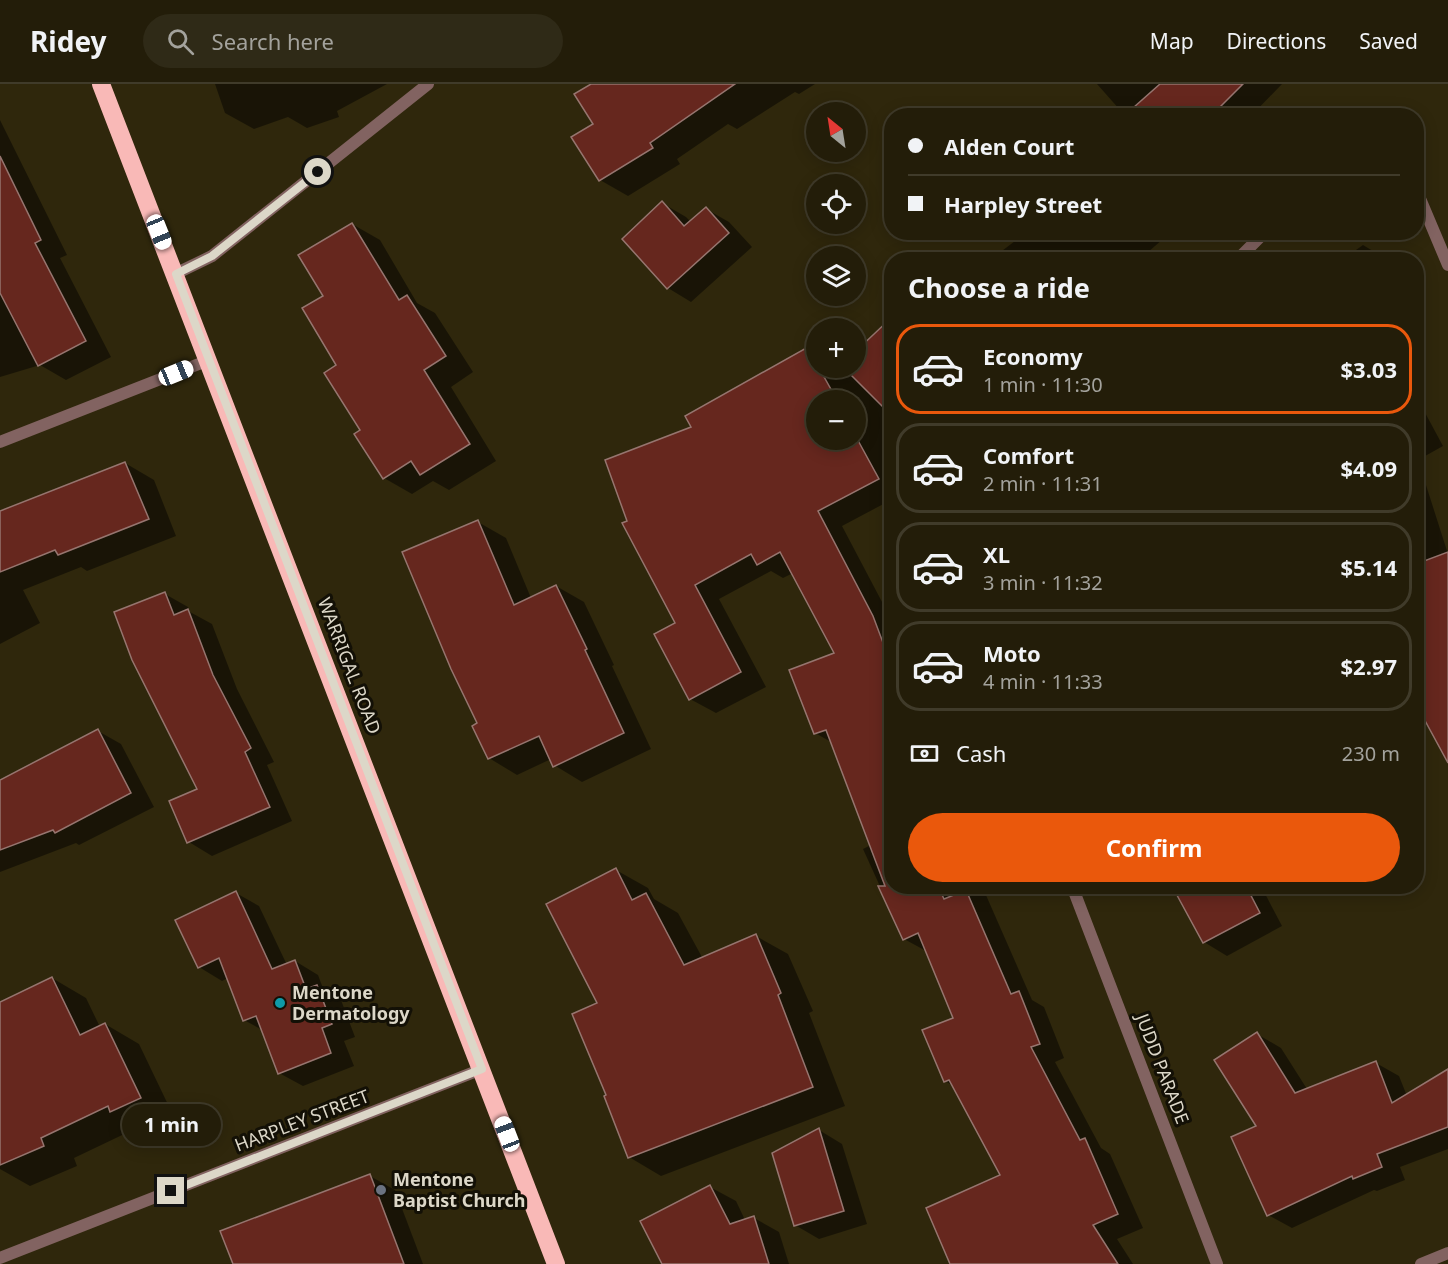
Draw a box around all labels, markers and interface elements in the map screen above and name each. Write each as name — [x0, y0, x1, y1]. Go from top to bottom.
search box — [143, 14, 563, 68]
text: Ridey — [30, 22, 107, 60]
icon: search — [164, 25, 197, 58]
text: Search here — [212, 26, 334, 56]
text: Map — [1150, 27, 1194, 55]
text: Directions — [1227, 27, 1326, 55]
text: Saved — [1359, 27, 1418, 55]
north arrow — [806, 102, 866, 162]
map controls — [806, 102, 866, 450]
text: Alden Court — [944, 131, 1074, 161]
route start — [304, 158, 331, 185]
button: locate — [806, 174, 866, 234]
text: Harpley Street — [944, 189, 1102, 219]
car — [144, 212, 174, 252]
button: layers — [806, 246, 866, 306]
text: Choose a ride — [908, 269, 1090, 306]
button: + — [806, 318, 866, 378]
text: Economy — [983, 341, 1082, 371]
icon: car — [911, 342, 965, 396]
text: $3.03 — [1340, 354, 1397, 384]
car — [156, 358, 196, 388]
text: 1 min · 11:30 — [983, 371, 1103, 398]
button: − — [806, 390, 866, 450]
text: Comfort — [983, 440, 1074, 470]
icon: car — [911, 441, 965, 495]
text: $4.09 — [1340, 453, 1397, 483]
text: 2 min · 11:31 — [983, 470, 1103, 497]
text: XL — [983, 539, 1010, 569]
icon: car — [911, 540, 965, 594]
text: $5.14 — [1340, 552, 1397, 582]
text: 3 min · 11:32 — [983, 569, 1103, 596]
street label: WARRIGAL ROAD — [313, 594, 387, 737]
text: Moto — [983, 638, 1041, 668]
icon: car — [911, 639, 965, 693]
text: $2.97 — [1340, 651, 1397, 681]
text: 4 min · 11:33 — [983, 668, 1103, 695]
icon: cash — [908, 737, 941, 770]
text: Cash — [956, 738, 1006, 768]
text: 230 m — [1342, 740, 1400, 767]
button: Confirm — [908, 813, 1400, 882]
place label: Mentone Dermatology — [292, 980, 410, 1025]
marker: Mentone Dermatology — [273, 996, 287, 1010]
street label: JUDD PARADE — [1130, 1008, 1195, 1127]
street label: HARPLEY STREET — [231, 1083, 372, 1157]
callout: 1 min — [122, 1104, 220, 1146]
text: 1 min — [144, 1111, 199, 1138]
car — [492, 1114, 522, 1154]
place label: Mentone Baptist Church — [393, 1167, 525, 1212]
route end — [157, 1177, 184, 1204]
marker: Mentone Baptist Church — [374, 1183, 388, 1197]

